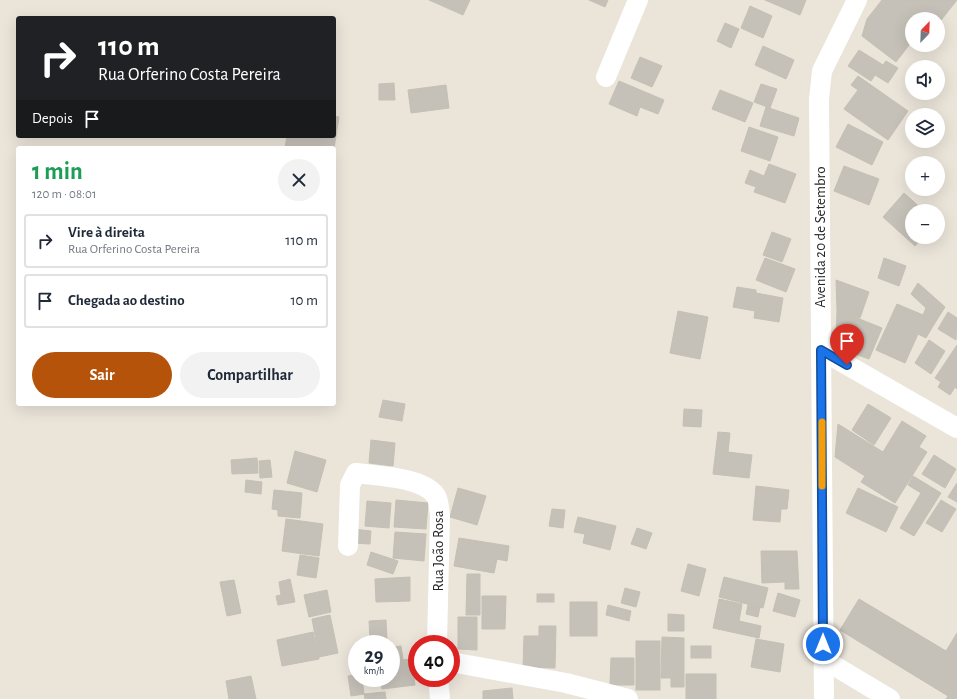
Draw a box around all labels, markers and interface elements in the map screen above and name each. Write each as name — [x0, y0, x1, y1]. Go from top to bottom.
north arrow — [905, 12, 945, 52]
map controls — [905, 12, 945, 244]
icon: right — [32, 32, 84, 84]
text: 110 m — [98, 33, 160, 61]
button: sound — [905, 60, 945, 100]
text: Rua Orferino Costa Pereira — [98, 66, 281, 84]
icon: arrive — [81, 108, 103, 130]
button: layers — [905, 108, 945, 148]
text: Depois — [32, 111, 73, 126]
button: + — [905, 156, 945, 196]
button: close — [278, 159, 320, 201]
text: 1 min — [32, 160, 83, 184]
street label: Avenida 20 de Setembro — [813, 166, 828, 308]
text: 120 m · 08:01 — [32, 188, 96, 201]
button: − — [905, 204, 945, 244]
text: Vire à direita — [68, 225, 145, 240]
icon: right — [34, 230, 56, 252]
text: 110 m — [285, 233, 318, 248]
text: Rua Orferino Costa Pereira — [68, 243, 200, 256]
icon: arrive — [34, 290, 56, 312]
text: Chegada ao destino — [68, 293, 185, 308]
text: 10 m — [290, 293, 318, 308]
pin — [830, 324, 864, 365]
icon: arrive — [836, 330, 858, 352]
button: Sair — [32, 352, 172, 398]
button: Compartilhar — [180, 352, 320, 398]
street label: Rua João Rosa — [431, 510, 446, 592]
position arrow — [802, 623, 844, 665]
speed limit sign: 40 — [408, 635, 460, 687]
text: 29 — [364, 646, 384, 666]
text: km/h — [364, 666, 384, 676]

